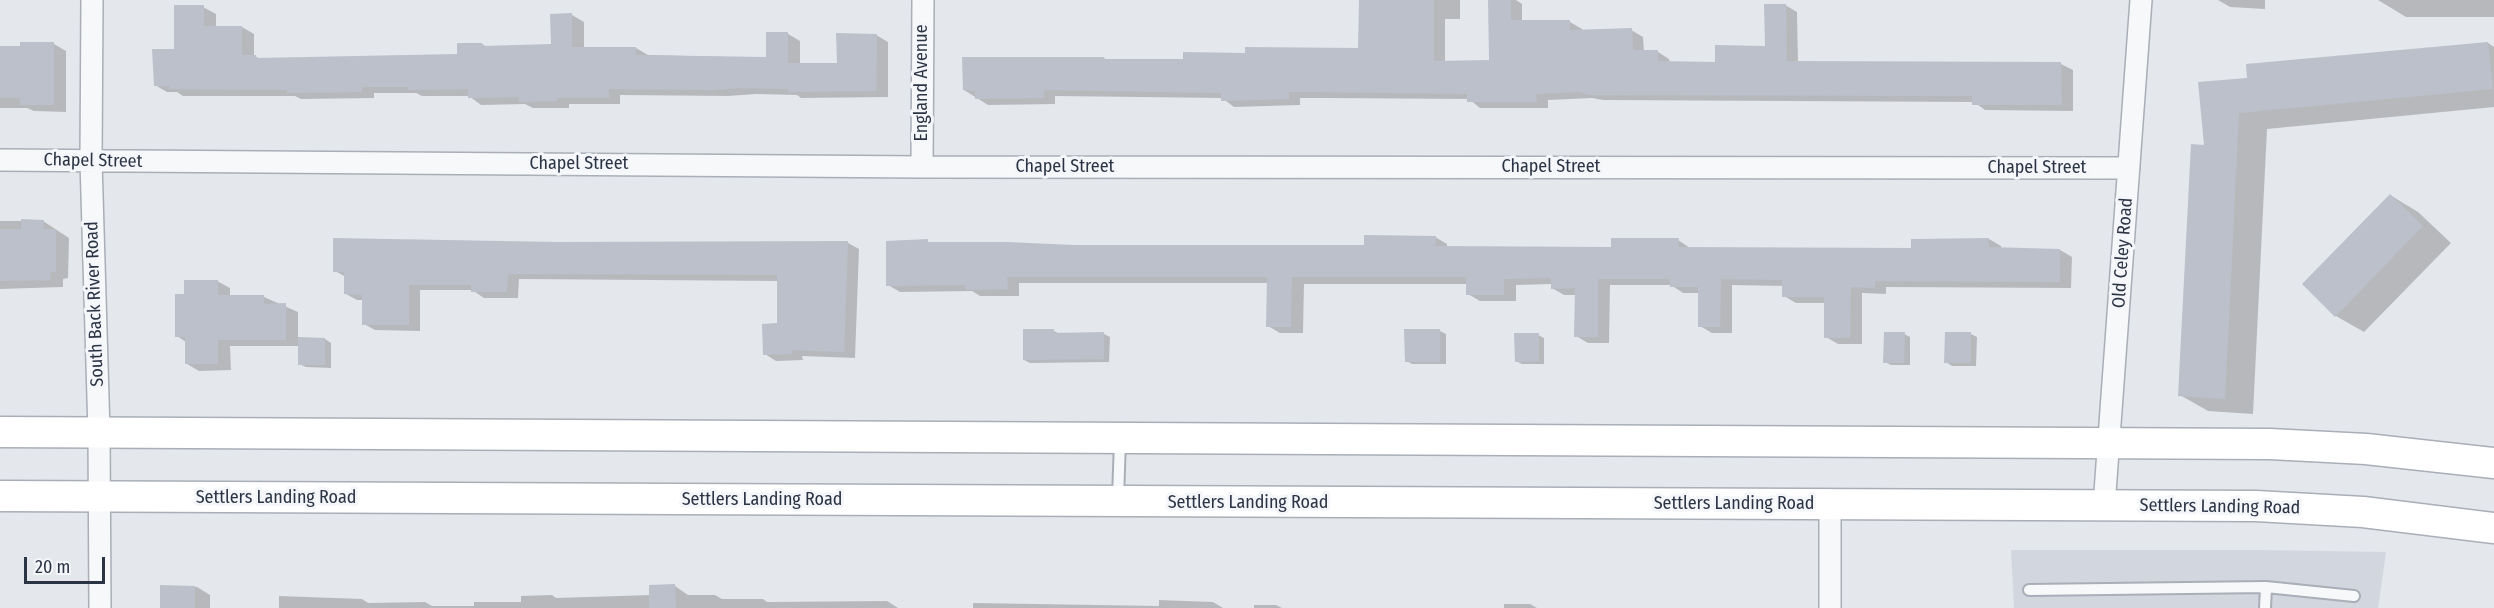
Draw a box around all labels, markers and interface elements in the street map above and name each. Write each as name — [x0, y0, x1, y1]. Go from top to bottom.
street label: England Avenue — [911, 24, 933, 142]
street label: Chapel Street — [43, 149, 143, 173]
street label: Chapel Street — [530, 153, 628, 175]
street label: Chapel Street — [1016, 156, 1114, 178]
street label: Chapel Street — [1502, 156, 1600, 178]
street label: Chapel Street — [1988, 157, 2086, 179]
street label: Old Celey Road — [2108, 197, 2138, 309]
street label: South Back River Road — [81, 221, 109, 387]
street label: Settlers Landing Road — [196, 487, 356, 509]
street label: Settlers Landing Road — [682, 489, 842, 511]
street label: Settlers Landing Road — [1168, 492, 1328, 514]
street label: Settlers Landing Road — [1654, 493, 1814, 515]
street label: Settlers Landing Road — [2139, 495, 2301, 519]
scale bar — [27, 545, 108, 583]
text: 20 m — [35, 556, 70, 578]

